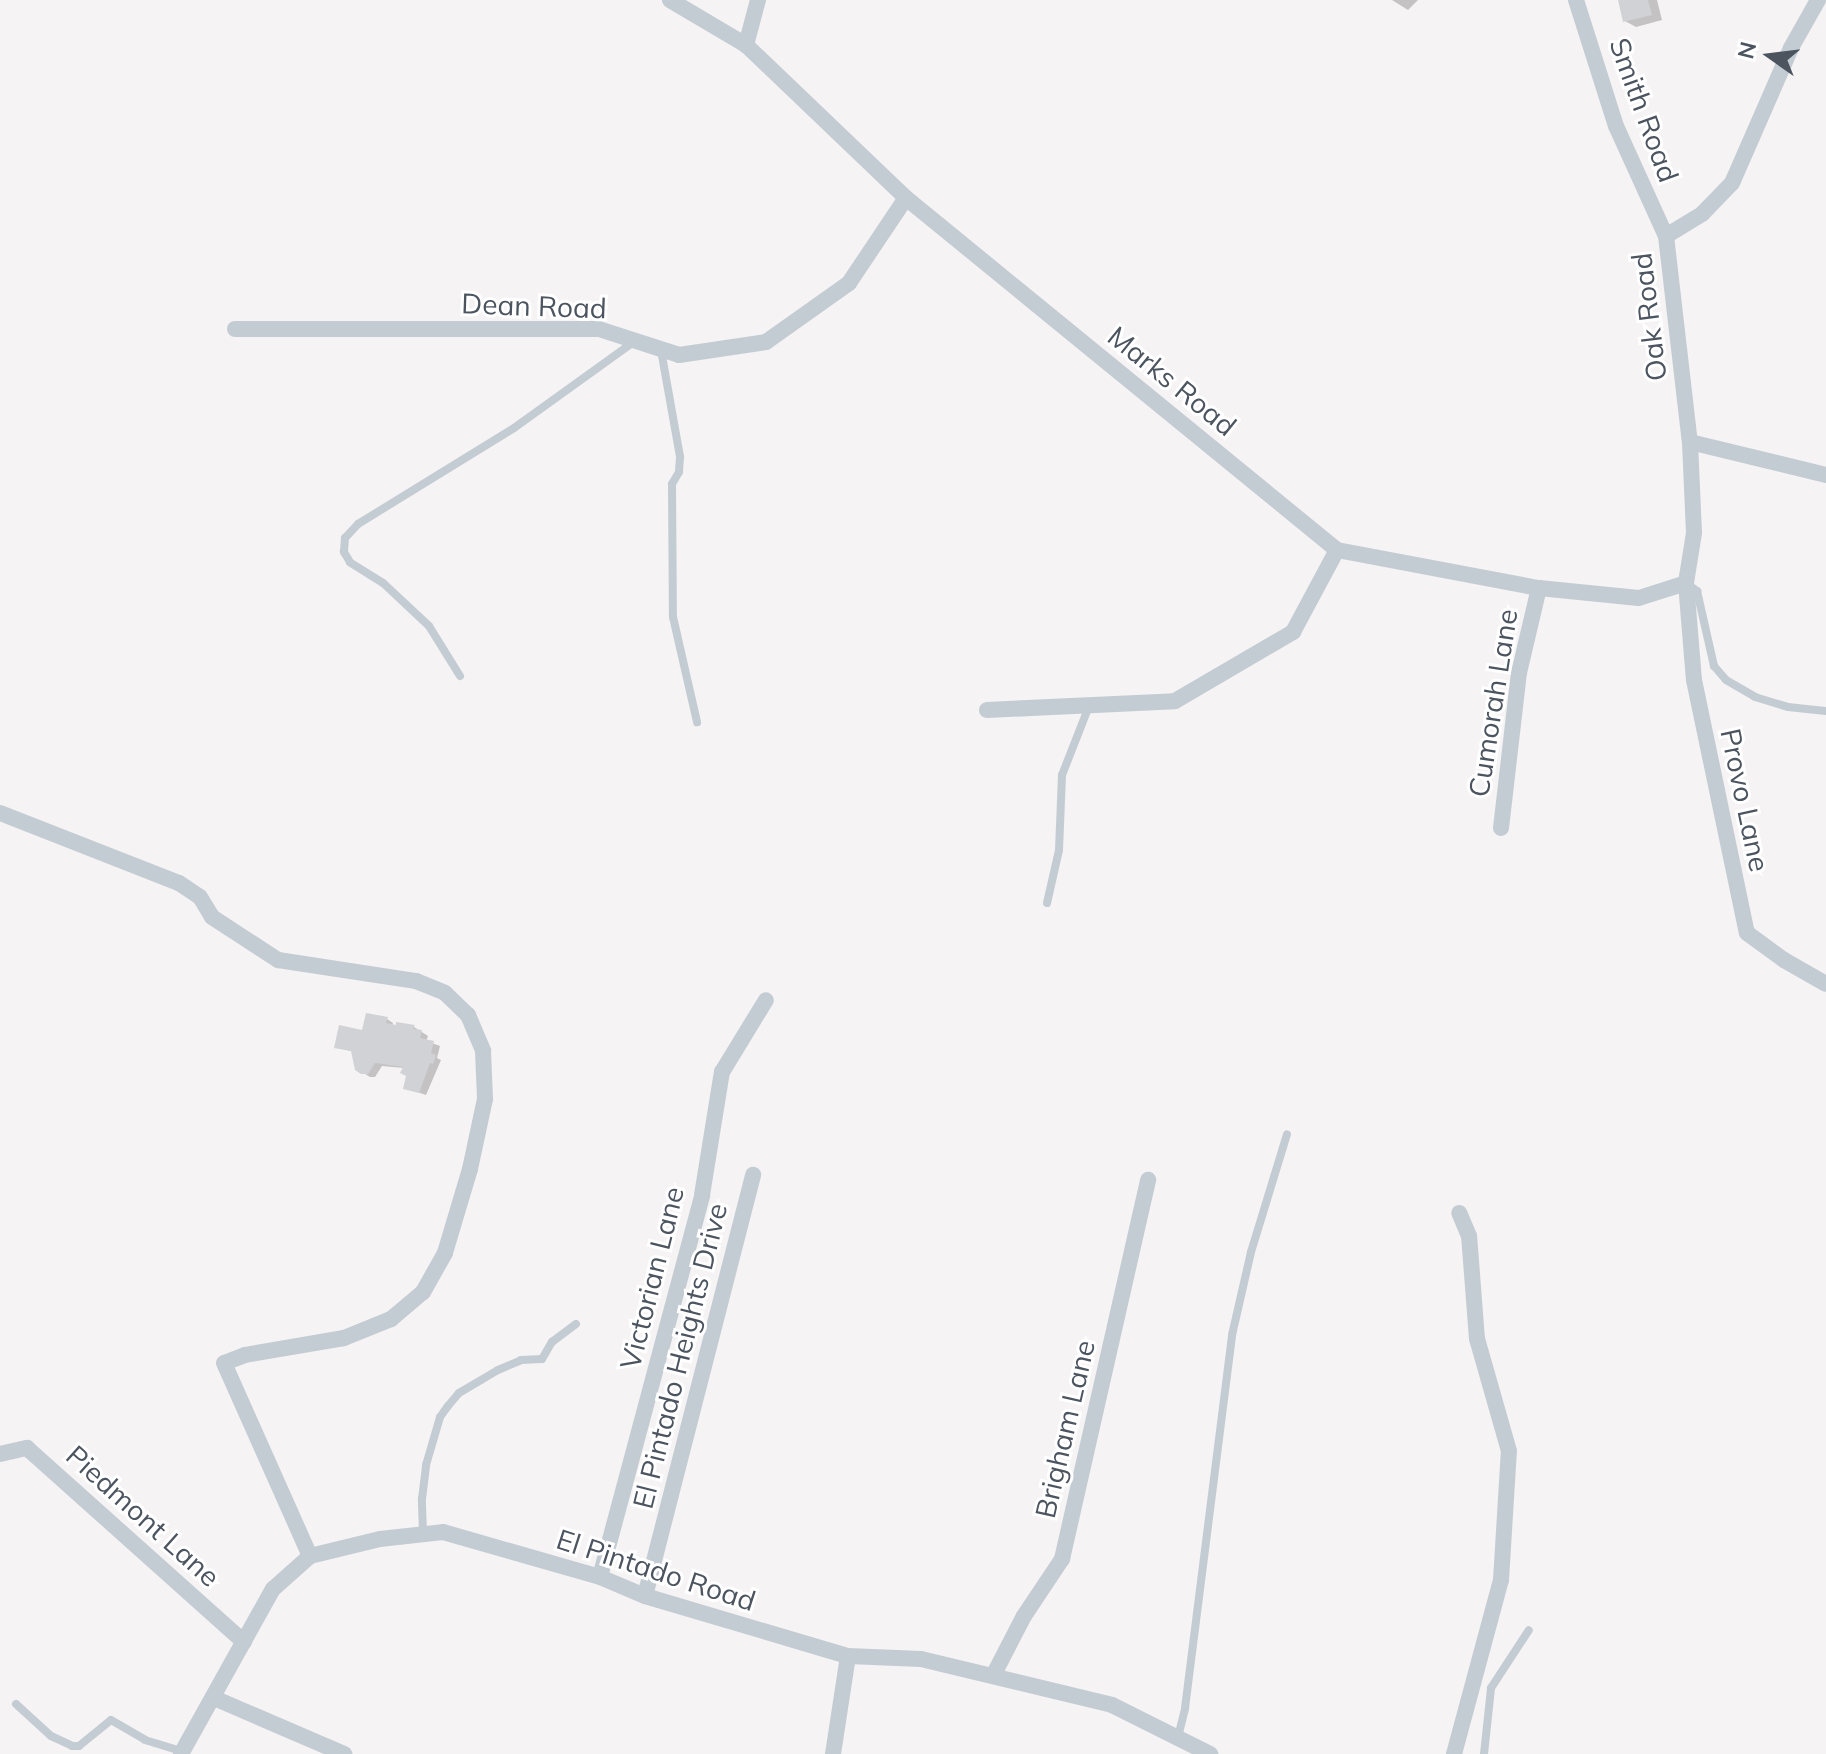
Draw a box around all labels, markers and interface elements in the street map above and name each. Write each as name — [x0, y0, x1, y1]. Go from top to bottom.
north arrow — [1730, 16, 1810, 96]
street label: Smith Road — [1602, 33, 1686, 187]
text: N — [1731, 39, 1762, 62]
street label: Oak Road — [1624, 251, 1674, 383]
street label: Dean Road — [461, 287, 607, 325]
street label: Marks Road — [1101, 319, 1243, 443]
street label: Cumorah Lane — [1462, 607, 1524, 799]
street label: Provo Lane — [1713, 725, 1777, 875]
street label: Victorian Lane — [613, 1183, 691, 1373]
street label: El Pintado Heights Drive — [626, 1200, 734, 1512]
street label: Brigham Lane — [1028, 1337, 1102, 1521]
street label: Piedmont Lane — [59, 1438, 227, 1594]
street label: El Pintado Road — [552, 1522, 760, 1618]

